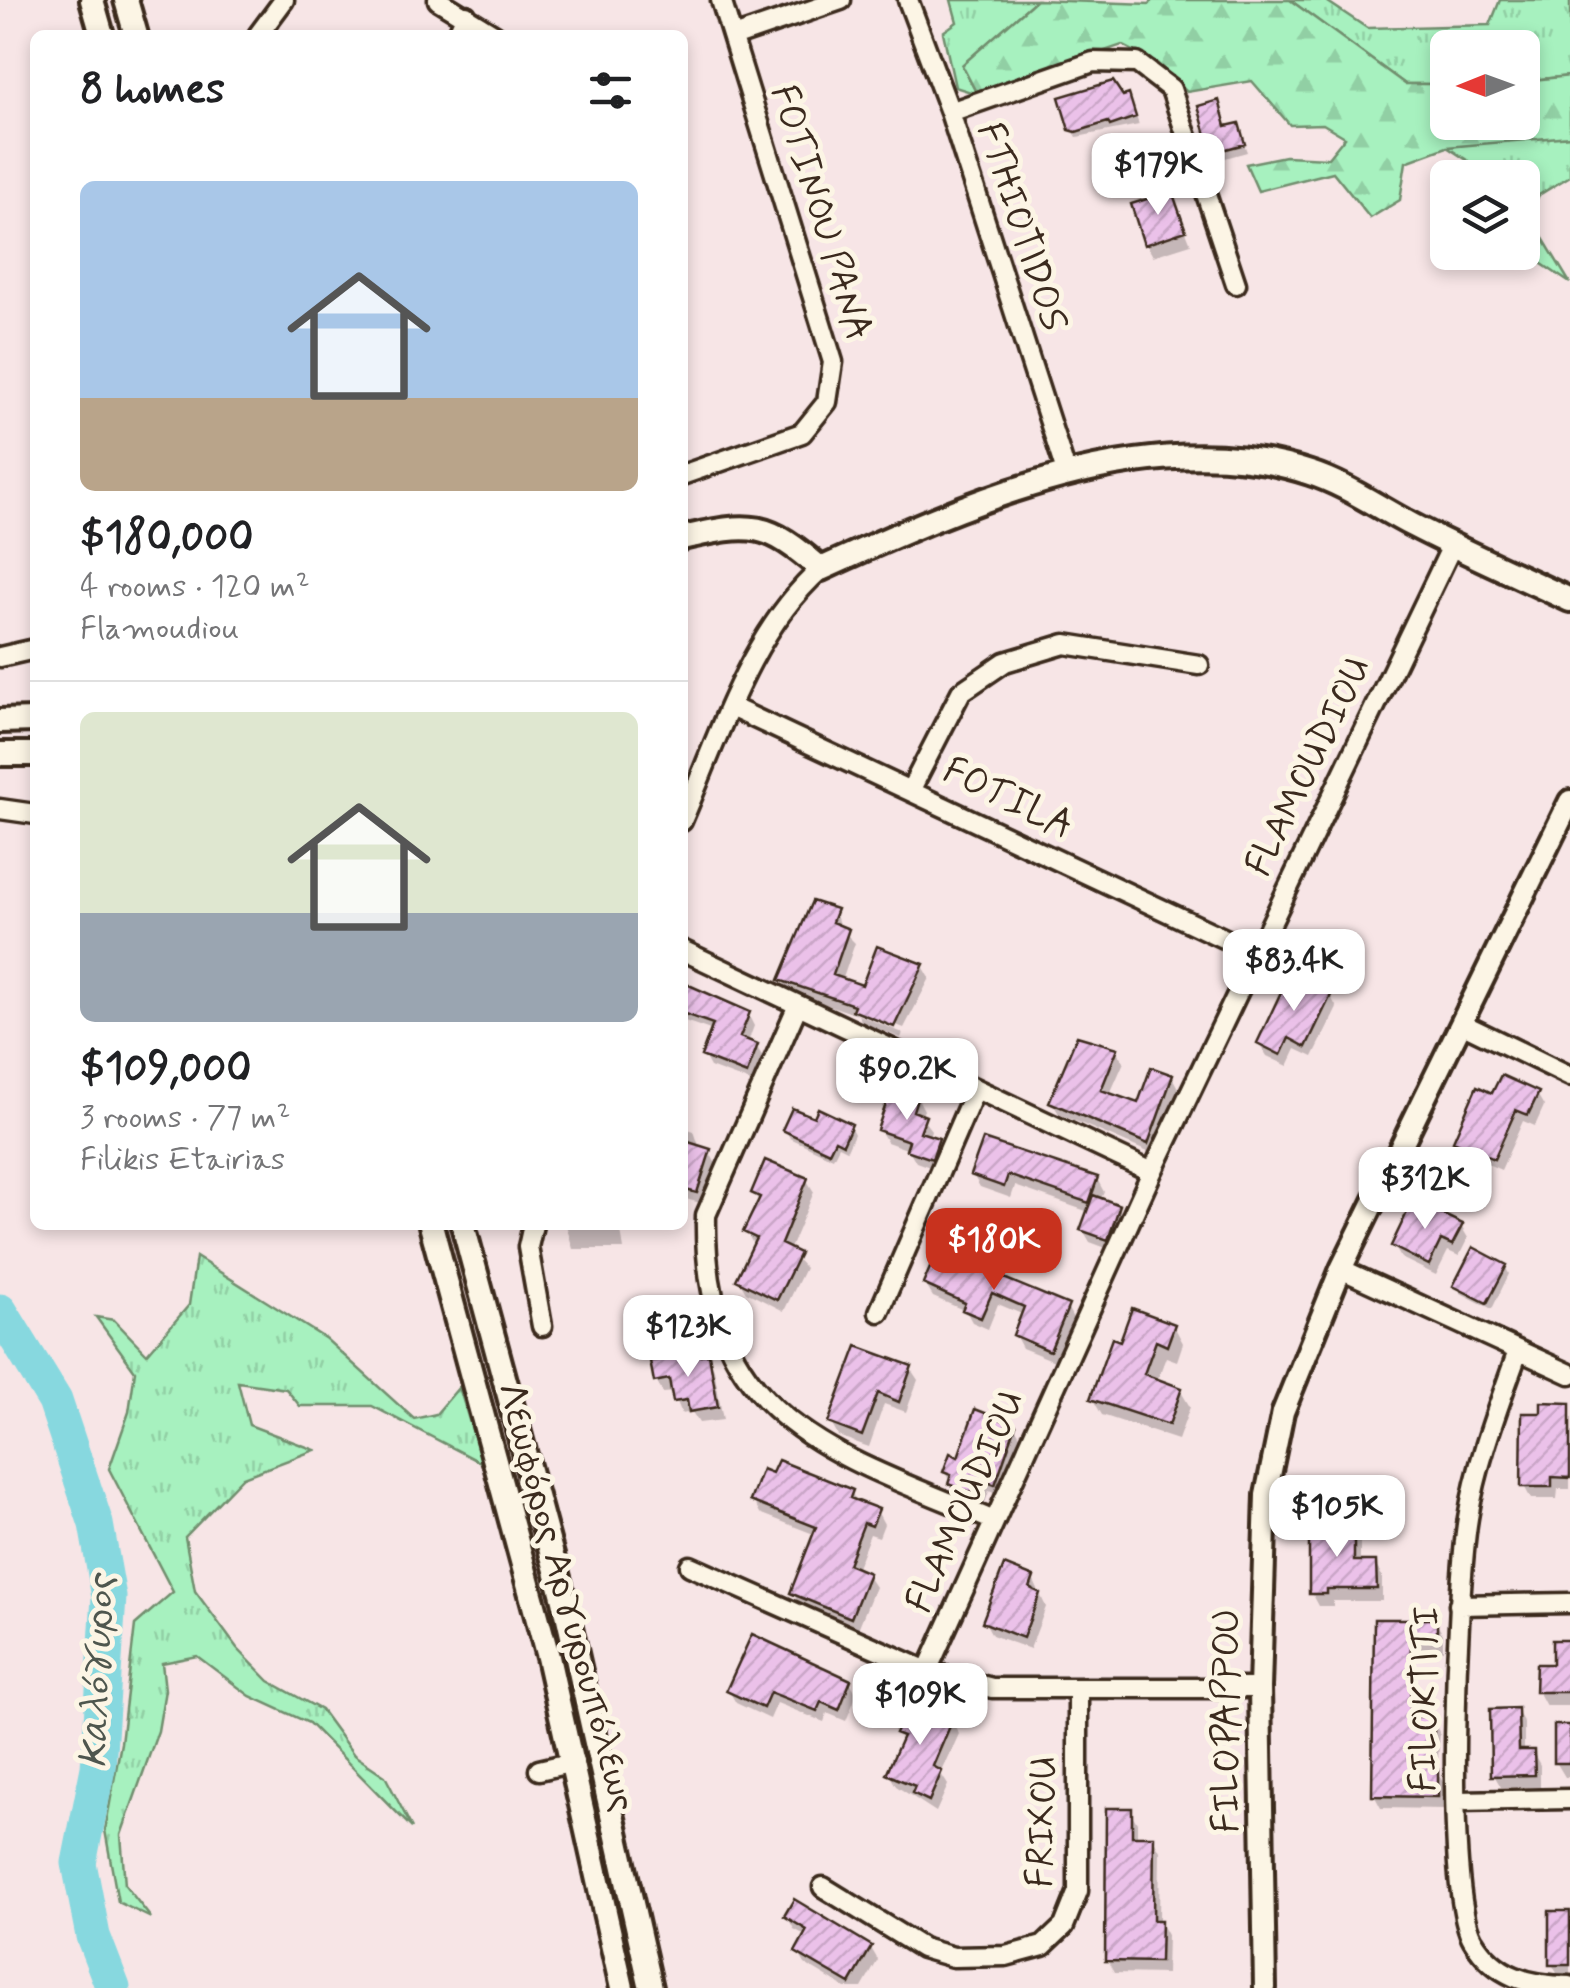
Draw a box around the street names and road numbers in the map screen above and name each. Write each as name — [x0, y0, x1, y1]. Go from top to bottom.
street label: FOTINOU PANA — [758, 79, 882, 347]
street label: FTHIOTIDOS — [964, 116, 1078, 338]
street label: FLAMOUDIOU — [1235, 649, 1383, 885]
street label: FOTILA — [935, 746, 1081, 852]
street label: Λεωφόρος Αργυρουπόλεως — [485, 1377, 647, 1817]
street label: FLAMOUDIOU — [895, 1383, 1037, 1621]
street label: FILOKTITI — [1400, 1605, 1452, 1793]
street label: FILOPAPPOU — [1203, 1609, 1252, 1833]
street label: FRIXOU — [1016, 1755, 1070, 1889]

